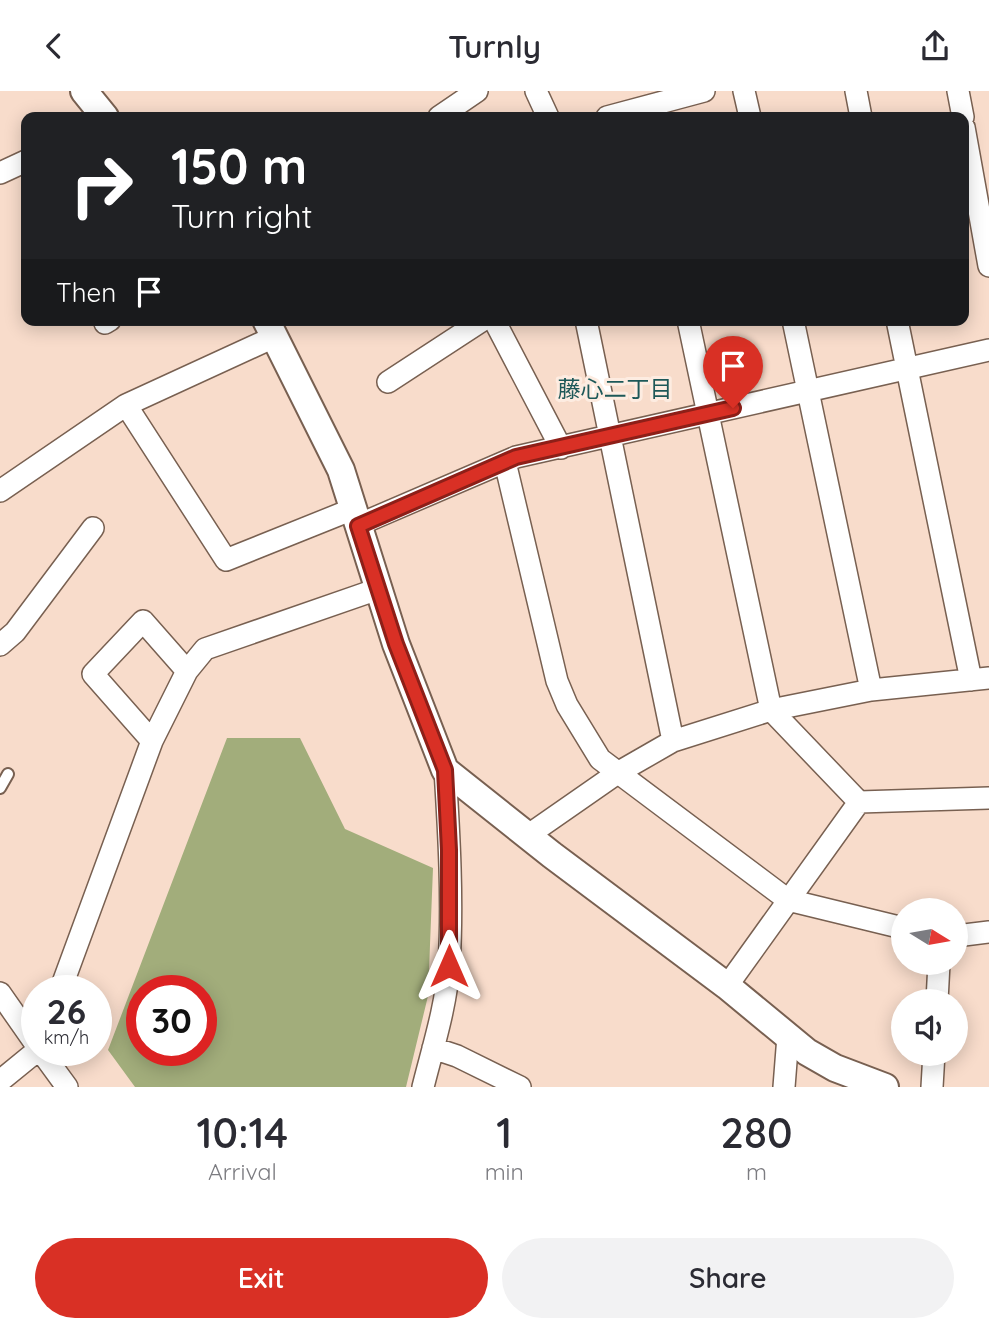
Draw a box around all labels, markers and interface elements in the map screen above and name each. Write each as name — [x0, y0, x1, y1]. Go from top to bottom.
text: Turnly — [448, 26, 541, 66]
icon: back — [35, 27, 73, 65]
icon: share — [916, 27, 954, 65]
text: 150 m — [171, 135, 307, 196]
icon: right — [56, 140, 147, 231]
text: Turn right — [171, 196, 312, 236]
icon: arrive — [130, 273, 168, 311]
text: Then — [56, 276, 116, 309]
pin — [703, 336, 763, 408]
icon: arrive — [714, 347, 752, 385]
district label: 藤心二丁目 — [558, 374, 673, 403]
north arrow — [891, 898, 968, 975]
map controls — [891, 898, 968, 1066]
position arrow — [412, 929, 486, 1003]
speed limit sign: 30 — [126, 975, 217, 1066]
text: 26 — [47, 989, 86, 1033]
button: sound — [891, 989, 968, 1066]
text: km/h — [44, 1026, 89, 1049]
text: 10:14 — [197, 1106, 288, 1159]
text: 1 — [496, 1106, 512, 1159]
text: 280 — [720, 1106, 792, 1159]
text: Arrival — [208, 1157, 277, 1186]
text: min — [485, 1157, 524, 1186]
text: m — [746, 1157, 767, 1186]
button: Exit — [35, 1238, 488, 1318]
button: Share — [502, 1238, 954, 1318]

